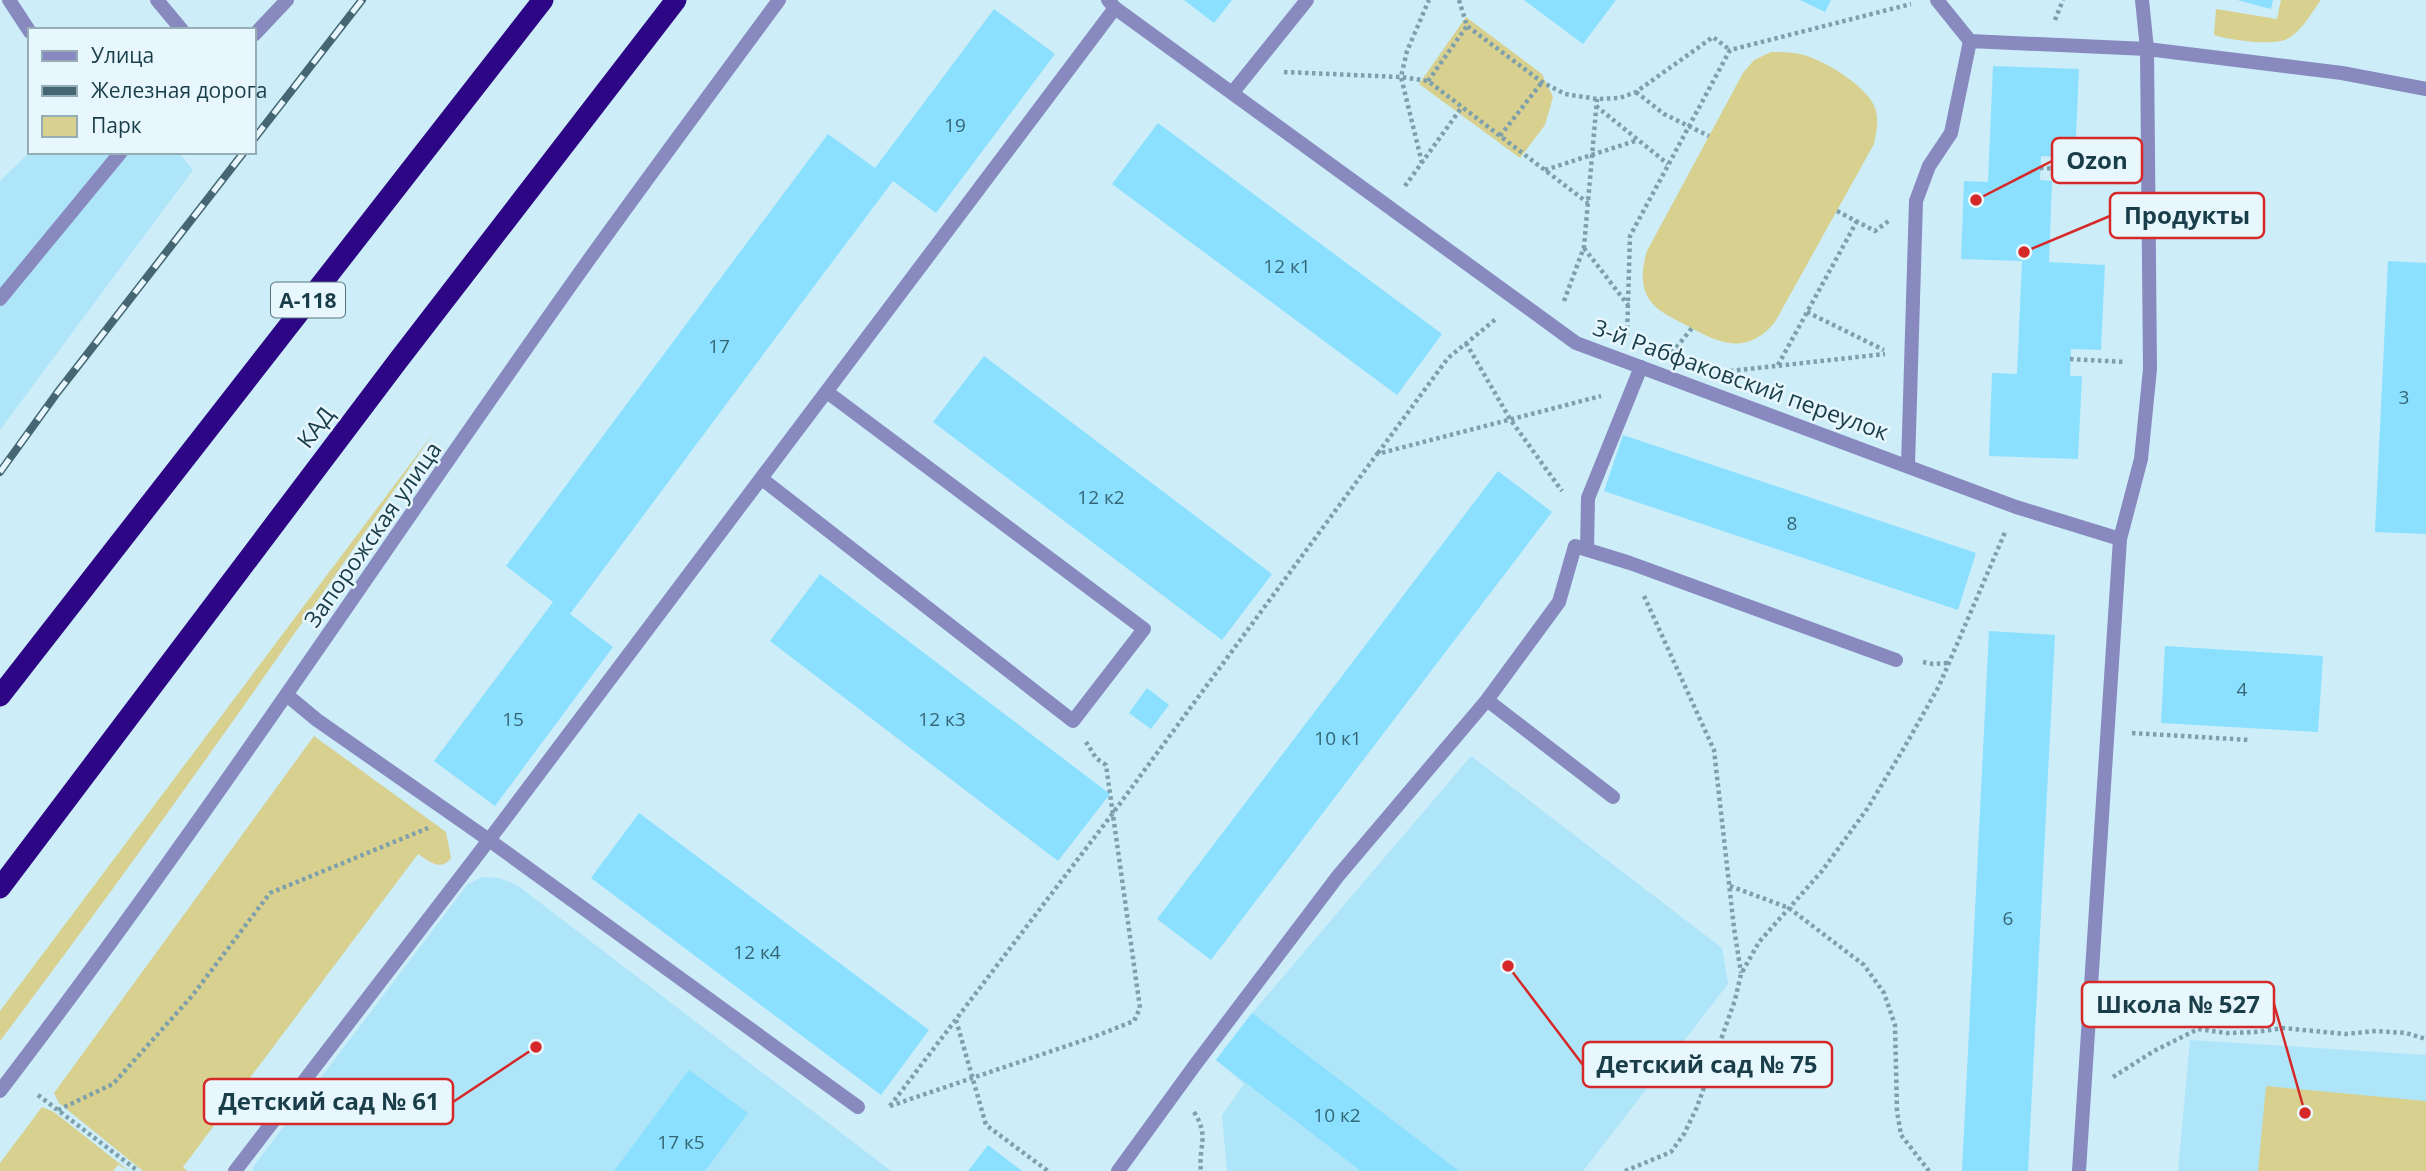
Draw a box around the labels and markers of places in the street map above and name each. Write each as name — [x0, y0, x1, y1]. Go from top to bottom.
callout: Ozon — [2052, 138, 2142, 183]
callout: Продукты — [2110, 193, 2264, 238]
callout: Школа № 527 — [2082, 982, 2274, 1027]
callout: Детский сад № 75 — [1583, 1042, 1832, 1087]
callout: Детский сад № 61 — [204, 1079, 453, 1124]

